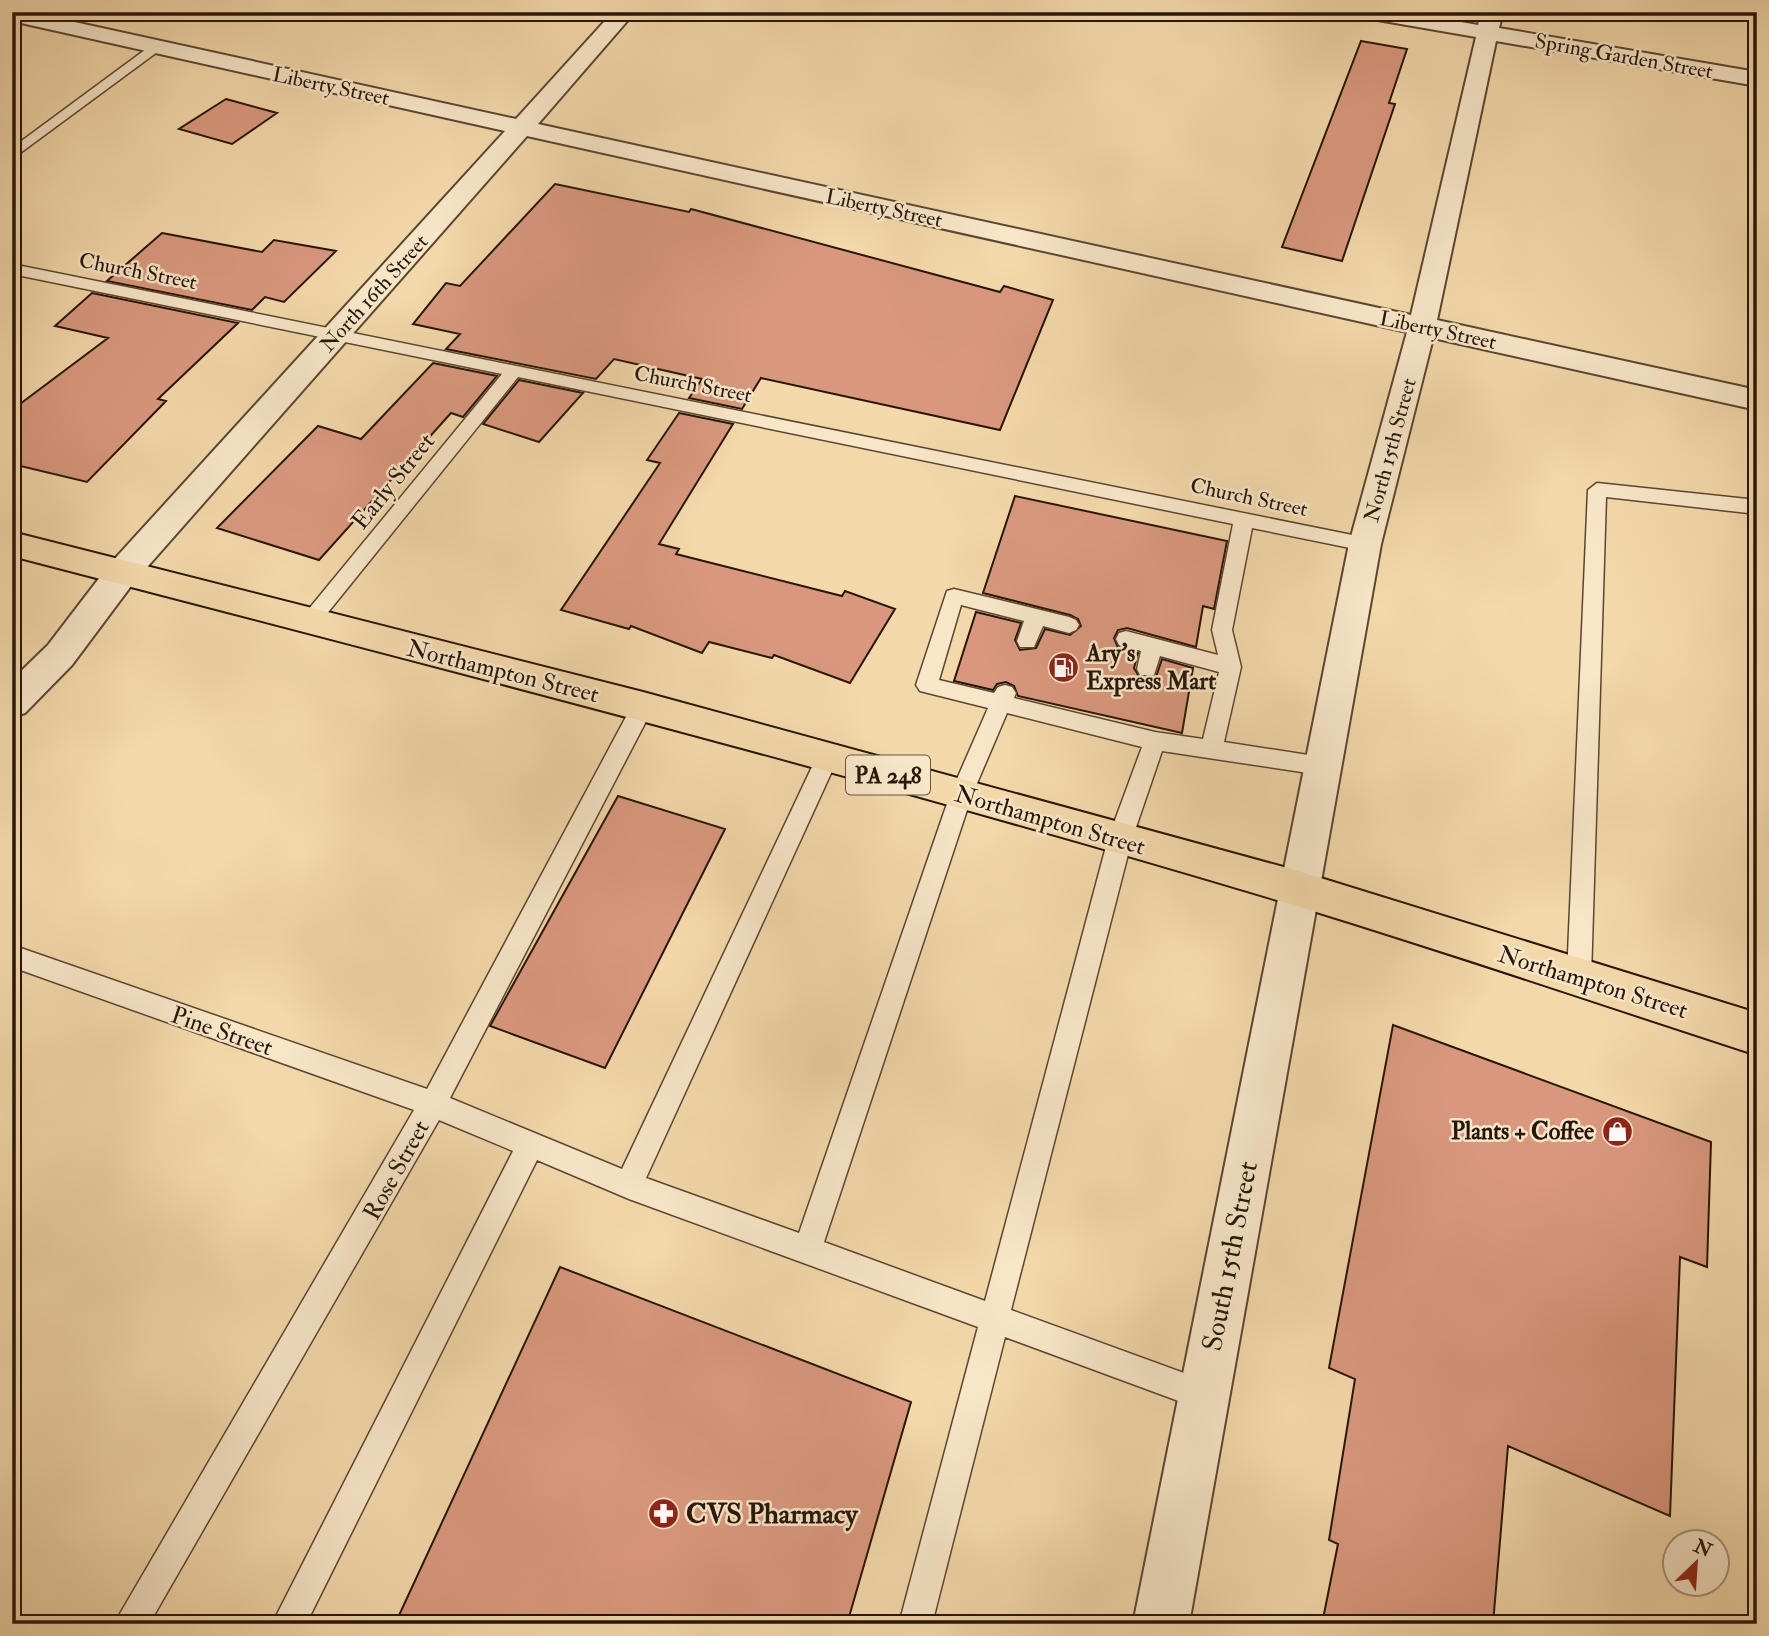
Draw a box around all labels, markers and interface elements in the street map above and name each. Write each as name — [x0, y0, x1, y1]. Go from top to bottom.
street label: Spring Garden Street — [1533, 28, 1715, 85]
street label: Liberty Street — [270, 61, 392, 112]
street label: Liberty Street — [823, 183, 945, 234]
street label: North 16th Street — [314, 229, 434, 358]
street label: Church Street — [77, 247, 199, 296]
street label: Liberty Street — [1377, 305, 1499, 356]
street label: Church Street — [632, 360, 754, 409]
street label: North 15th Street — [1358, 375, 1423, 525]
street label: Early Street — [345, 427, 442, 536]
street label: Church Street — [1188, 472, 1310, 523]
street label: Northampton Street — [404, 633, 602, 710]
place label: Ary's Express Mart — [1085, 638, 1216, 697]
fuel station icon: Ary's Express Mart — [1046, 650, 1080, 684]
road number: PA 248 — [846, 755, 930, 794]
street label: Northampton Street — [951, 778, 1149, 863]
street label: Northampton Street — [1494, 939, 1692, 1026]
street label: Pine Street — [167, 1000, 277, 1063]
shop icon: Plants + Coffee — [1600, 1114, 1634, 1148]
street label: Rose Street — [356, 1115, 437, 1226]
place label: Plants + Coffee — [1451, 1116, 1594, 1147]
street label: South 15th Street — [1195, 1158, 1266, 1354]
pharmacy icon: CVS Pharmacy — [646, 1496, 680, 1530]
place label: CVS Pharmacy — [686, 1497, 859, 1532]
north arrow — [1660, 1528, 1730, 1598]
text: N — [1689, 1534, 1716, 1563]

